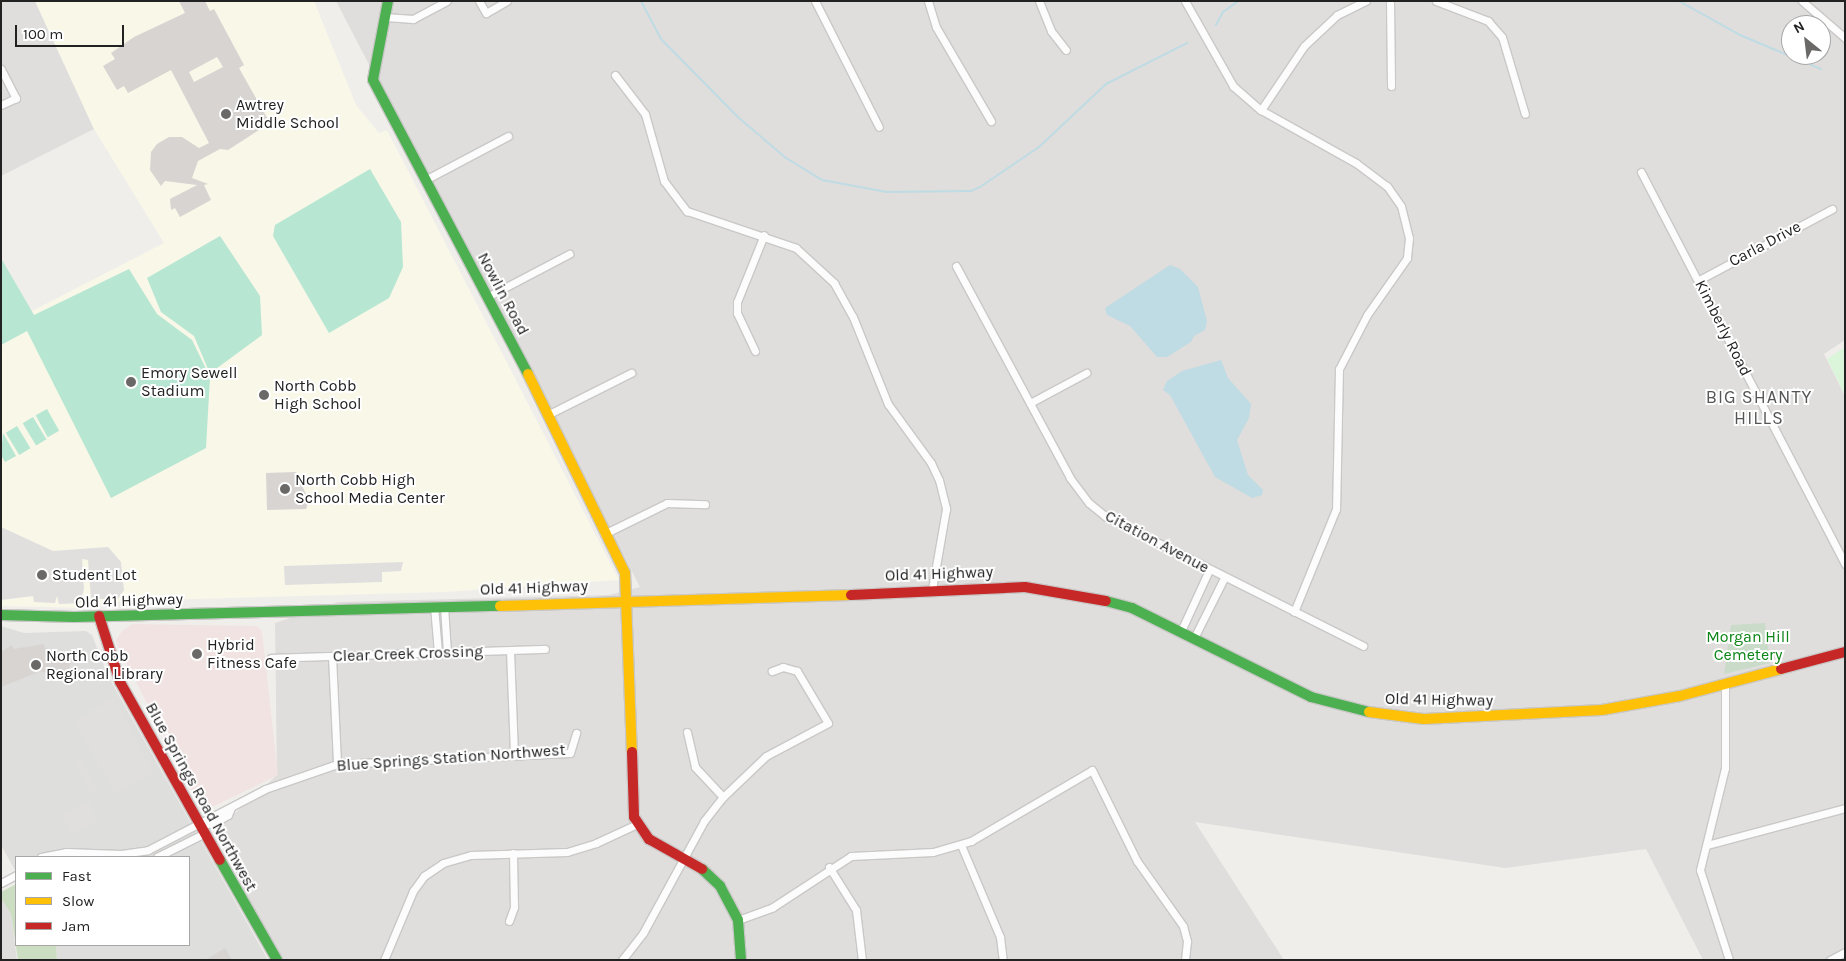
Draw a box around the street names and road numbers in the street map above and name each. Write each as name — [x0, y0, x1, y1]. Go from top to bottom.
street label: Carla Drive — [1726, 217, 1804, 271]
street label: Nowlin Road — [473, 249, 533, 339]
street label: Kimberly Road — [1690, 277, 1756, 379]
street label: Citation Avenue — [1102, 507, 1212, 577]
street label: Old 41 Highway — [885, 563, 993, 585]
street label: Old 41 Highway — [480, 577, 588, 599]
street label: Old 41 Highway — [75, 590, 183, 612]
street label: Clear Creek Crossing — [333, 642, 483, 666]
street label: Old 41 Highway — [1385, 689, 1493, 711]
street label: Blue Springs Road Northwest — [141, 699, 261, 895]
street label: Blue Springs Station Northwest — [336, 740, 566, 776]

